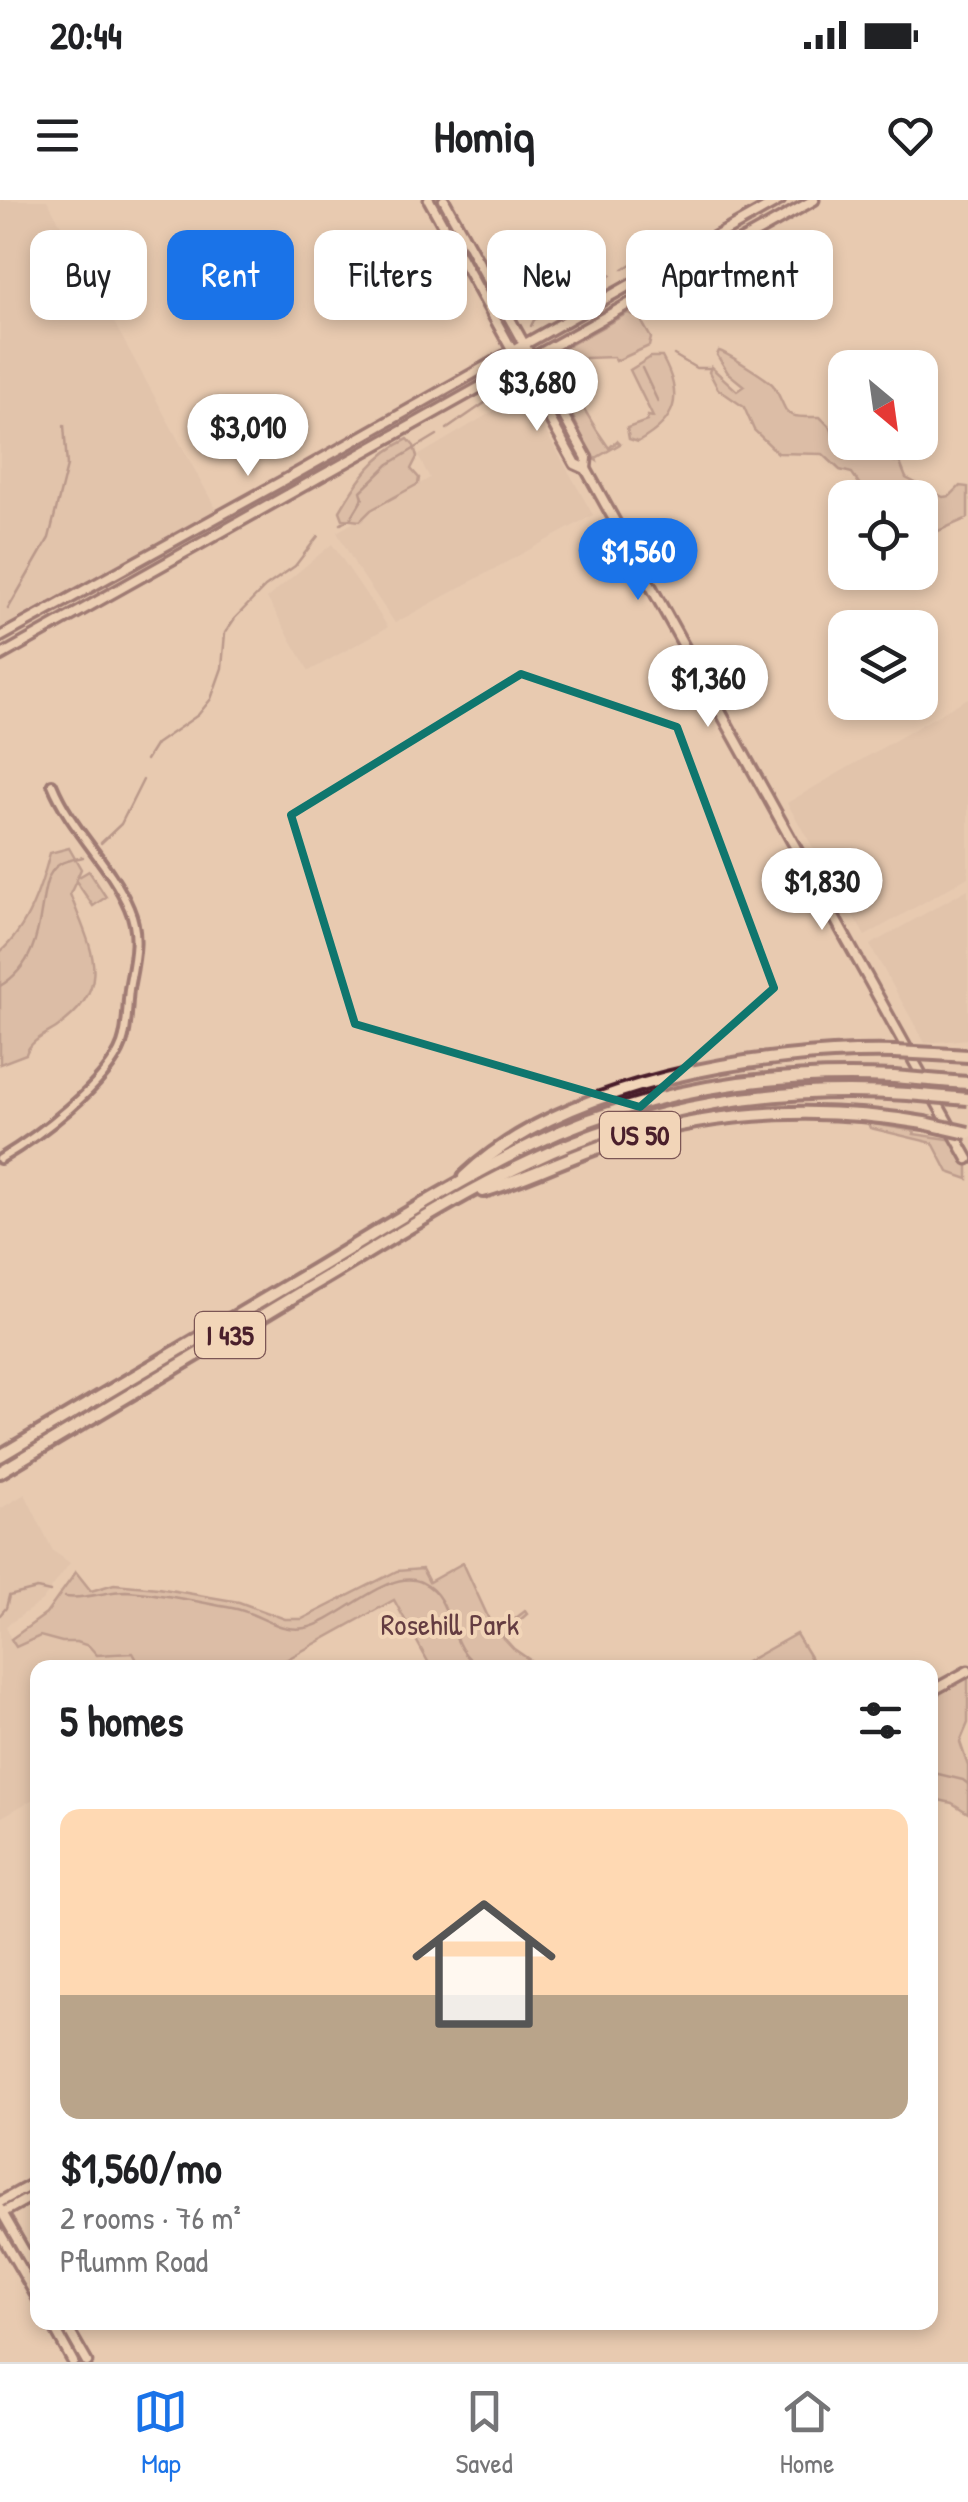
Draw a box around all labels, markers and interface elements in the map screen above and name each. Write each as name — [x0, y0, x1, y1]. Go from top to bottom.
text: 20:44 — [50, 9, 122, 61]
text: Homiq — [434, 105, 534, 166]
icon: menu — [30, 108, 85, 163]
icon: heart — [883, 108, 938, 163]
chip: Buy — [30, 230, 147, 320]
chip: Rent — [167, 230, 294, 320]
chip: Filters — [314, 230, 467, 320]
chip: New — [487, 230, 606, 320]
chip: Apartment — [626, 230, 833, 320]
pin: $3,680 — [456, 349, 618, 434]
north arrow — [828, 350, 938, 460]
map controls — [828, 350, 938, 720]
text: $3,680 — [498, 360, 576, 403]
pin: $3,010 — [167, 394, 329, 479]
text: $3,010 — [209, 405, 287, 448]
button: locate — [828, 480, 938, 590]
pin: $1,560 — [557, 518, 719, 603]
text: $1,560 — [601, 529, 675, 572]
button: layers — [828, 610, 938, 720]
pin: $1,360 — [627, 645, 789, 730]
text: $1,360 — [670, 656, 746, 699]
pin: $1,830 — [741, 848, 903, 933]
text: $1,830 — [784, 859, 860, 902]
road number: US 50 — [600, 1112, 680, 1158]
road number: I 435 — [195, 1312, 265, 1358]
park label: Rosehill Park — [381, 1604, 519, 1644]
text: 5 homes — [60, 1692, 183, 1749]
icon: filters — [853, 1693, 908, 1748]
icon: home — [394, 1874, 574, 2054]
text: $1,560/mo — [60, 2139, 222, 2196]
text: 2 rooms · 76 m² — [60, 2196, 241, 2239]
text: Pflumm Road — [60, 2239, 208, 2282]
tab: Map — [133, 2384, 188, 2482]
tab: Saved — [455, 2384, 513, 2482]
tab: Home — [780, 2384, 835, 2482]

